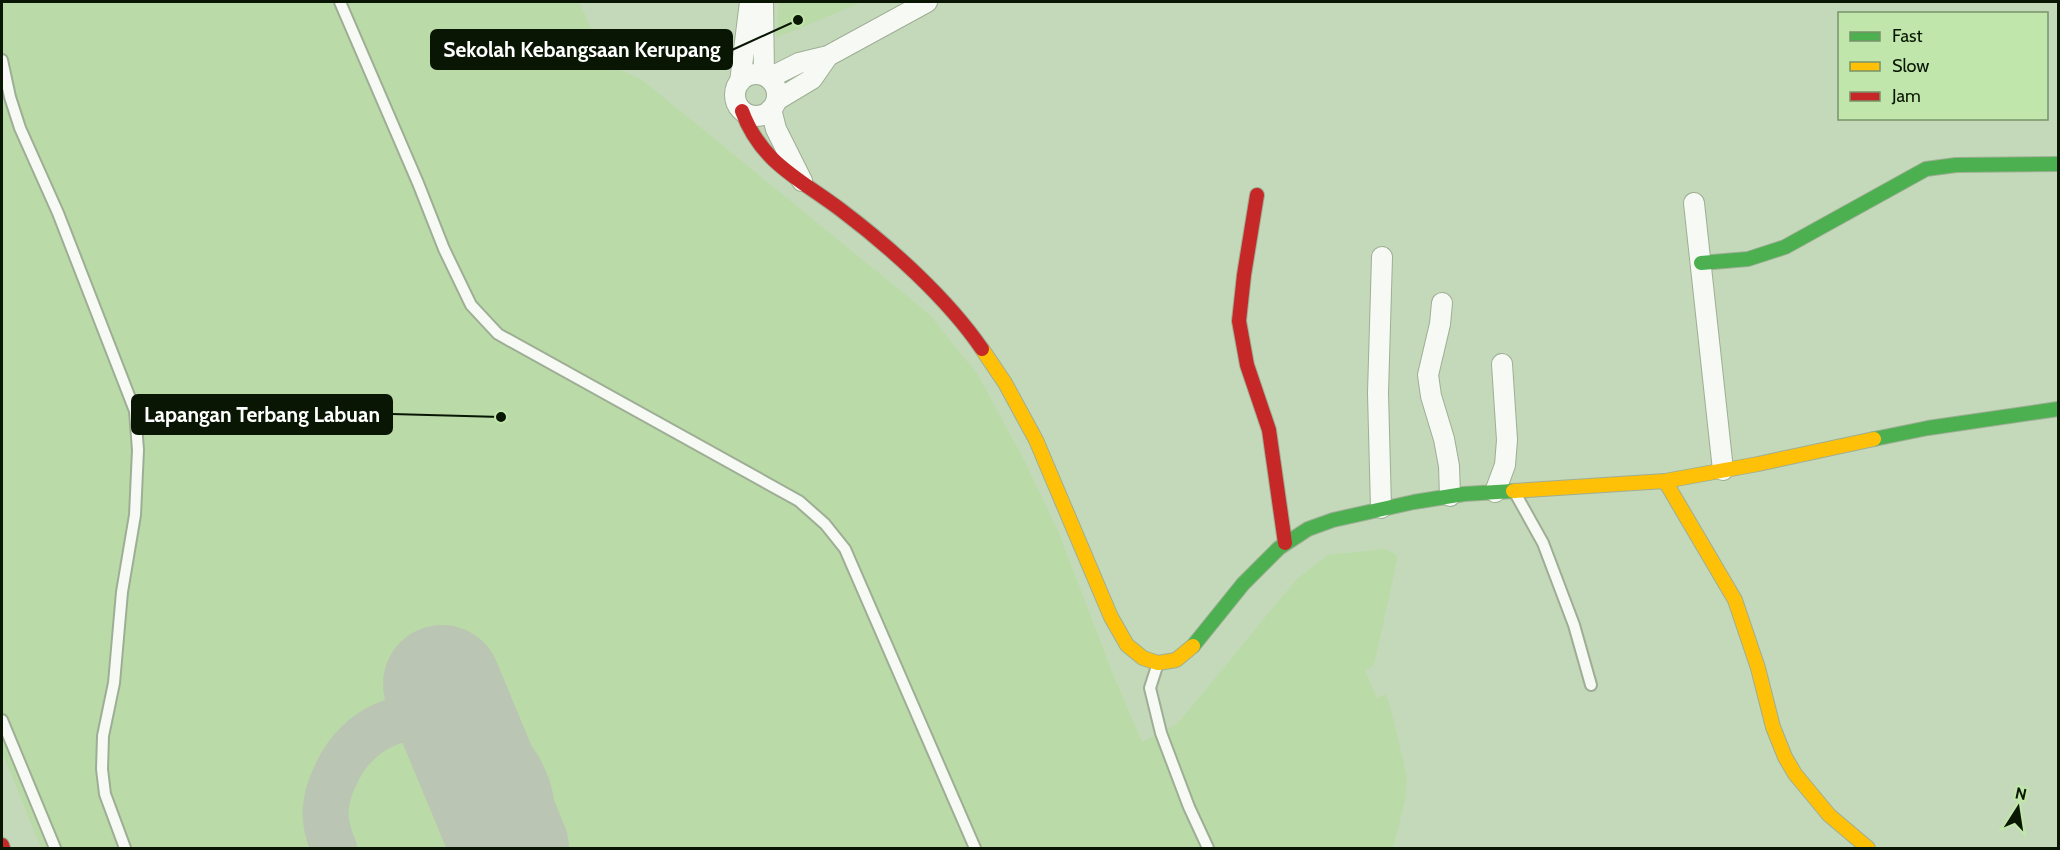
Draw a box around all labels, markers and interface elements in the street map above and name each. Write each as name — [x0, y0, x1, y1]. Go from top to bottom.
legend — [1838, 12, 2048, 120]
text: Fast — [1892, 25, 1923, 47]
callout: Sekolah Kebangsaan Kerupang — [431, 30, 732, 69]
text: Sekolah Kebangsaan Kerupang — [443, 37, 721, 62]
text: Slow — [1892, 55, 1929, 77]
text: Jam — [1891, 85, 1921, 107]
callout: Lapangan Terbang Labuan — [132, 395, 392, 434]
text: Lapangan Terbang Labuan — [144, 402, 380, 427]
north arrow — [1988, 778, 2048, 838]
text: N — [2014, 783, 2029, 804]

